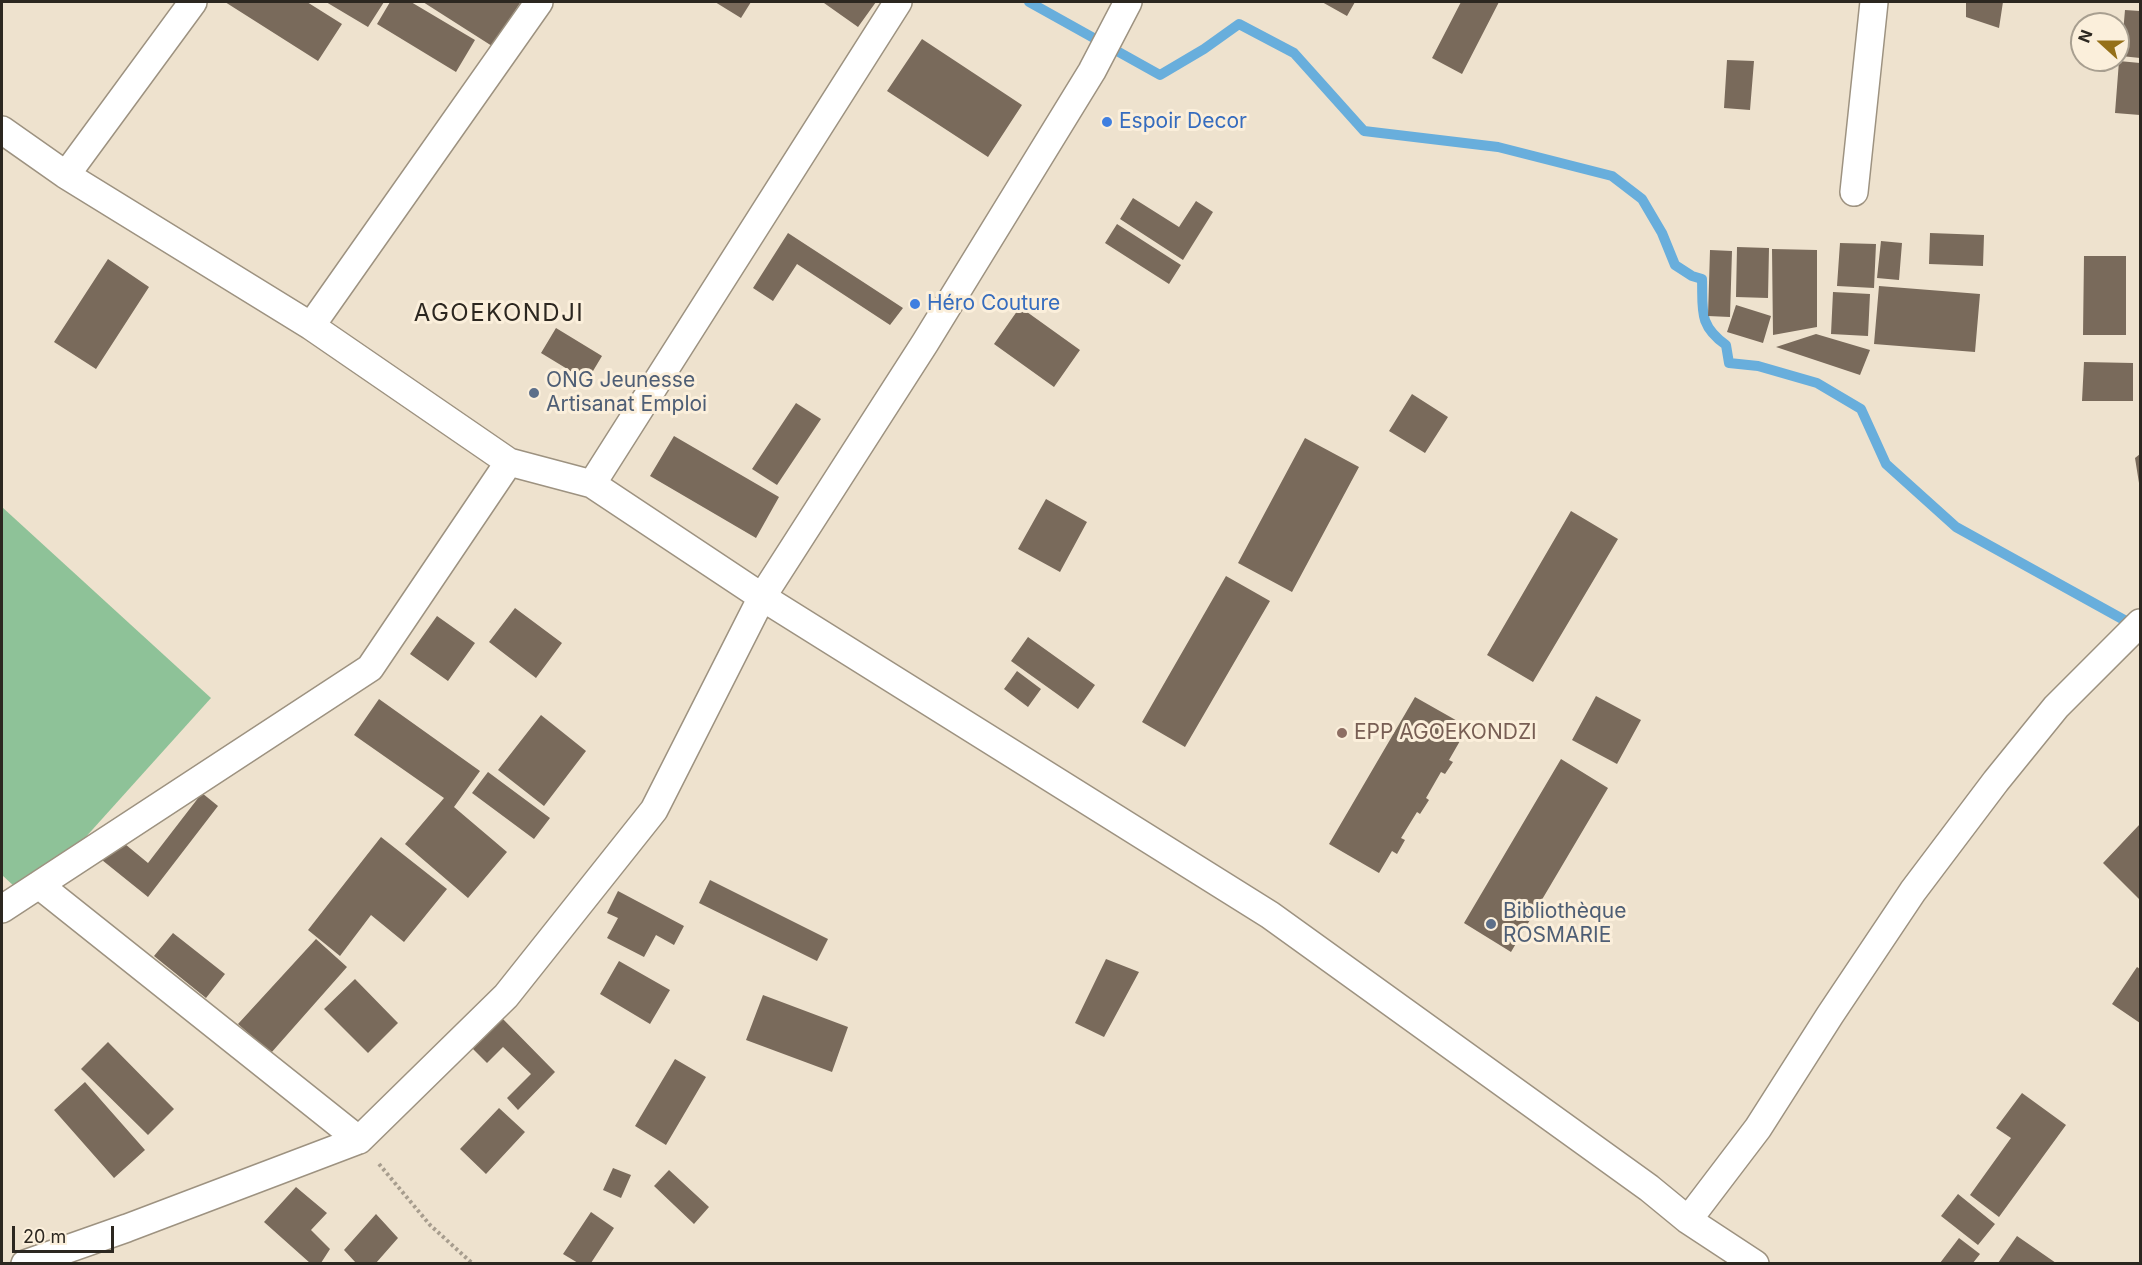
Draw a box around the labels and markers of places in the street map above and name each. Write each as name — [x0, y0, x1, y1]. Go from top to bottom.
place label: Espoir Decor — [1119, 109, 1247, 135]
marker: Espoir Decor — [1100, 115, 1114, 129]
place label: Héro Couture — [927, 291, 1060, 317]
marker: Héro Couture — [908, 297, 922, 311]
place label: ONG Jeunesse Artisanat Emploi — [546, 368, 707, 418]
marker: ONG Jeunesse Artisanat Emploi — [527, 386, 541, 400]
place label: EPP AGOEKONDZI — [1354, 720, 1537, 746]
marker: EPP AGOEKONDZI — [1335, 726, 1349, 740]
place label: Bibliothèque ROSMARIE — [1503, 899, 1626, 949]
marker: Bibliothèque ROSMARIE — [1484, 917, 1498, 931]

